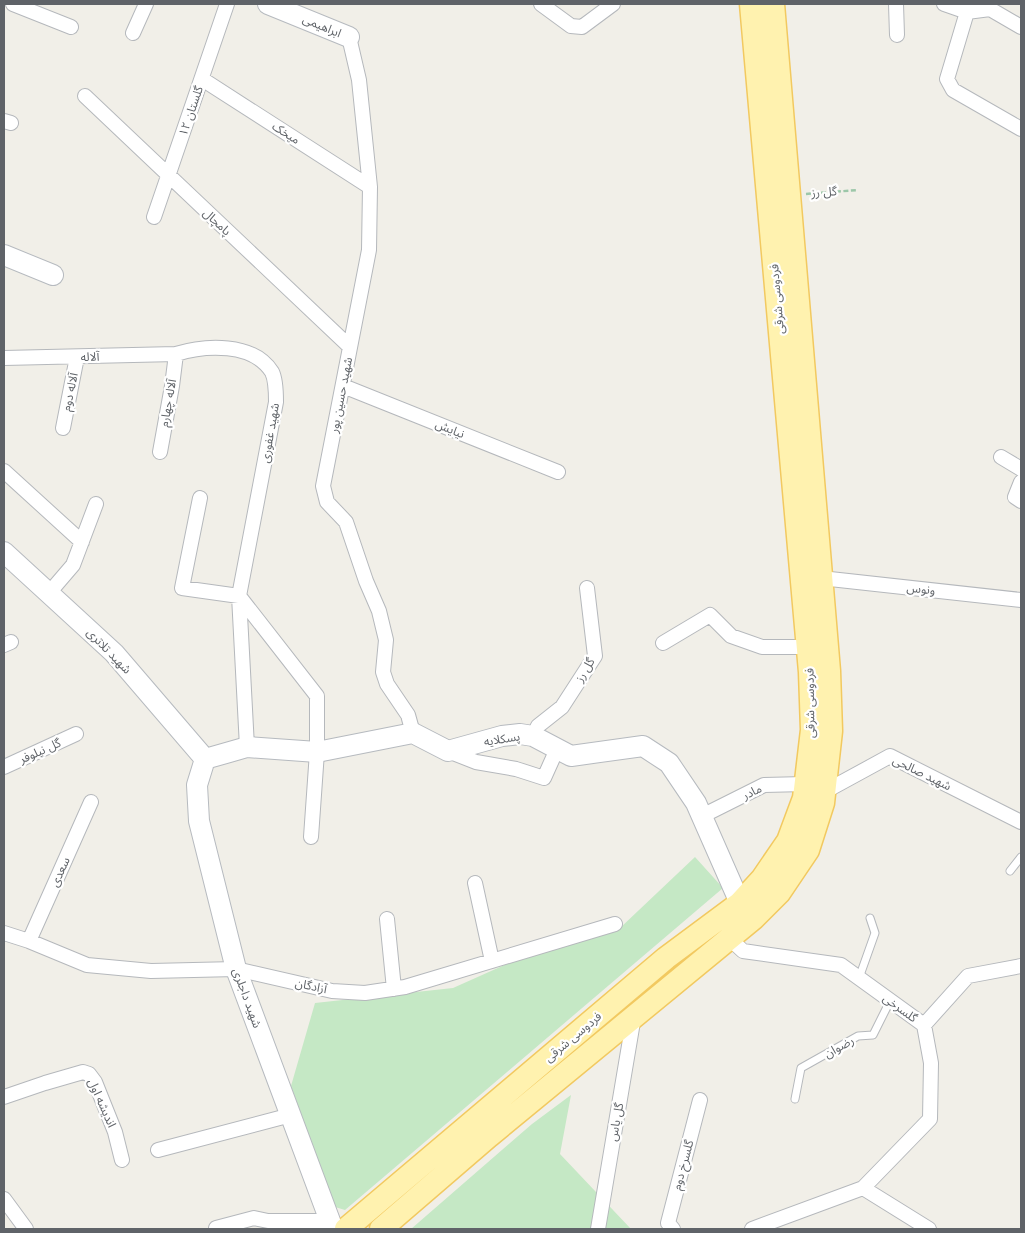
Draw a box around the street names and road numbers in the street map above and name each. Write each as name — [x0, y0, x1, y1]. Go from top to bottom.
street label: ابراهیمی — [300, 11, 344, 41]
street label: گلستان ۱۲ — [175, 83, 207, 138]
street label: میخک — [269, 118, 303, 148]
street label: گل رز — [810, 183, 838, 201]
street label: پامچال — [199, 205, 234, 239]
street label: فردوسی شرقی — [766, 263, 788, 335]
street label: آلاله — [80, 349, 100, 365]
street label: شهید حسین پور — [326, 356, 356, 435]
street label: آلاله دوم — [58, 371, 83, 413]
street label: آلاله چهارم — [156, 377, 181, 428]
street label: شهید غفوری — [257, 402, 283, 464]
street label: نیایش — [433, 416, 467, 442]
street label: ونوس — [906, 580, 936, 598]
street label: شهید تلاتری — [83, 625, 135, 677]
street label: گل رز — [571, 654, 599, 686]
street label: فردوسی شرقی — [801, 668, 819, 738]
street label: پسکلایه — [483, 728, 521, 750]
street label: گل نیلوفر — [16, 734, 64, 768]
street label: شهید صالحی — [890, 752, 954, 794]
street label: مادر — [739, 781, 764, 804]
street label: سعدی — [46, 855, 74, 889]
street label: شهید داجلری — [229, 966, 265, 1030]
street label: آزادگان — [294, 975, 329, 997]
street label: گلسرخی — [880, 990, 921, 1027]
street label: فردوسی شرقی — [541, 1008, 605, 1066]
street label: رضوان — [821, 1032, 857, 1062]
street label: اندیشه اول — [84, 1076, 120, 1130]
street label: گل یاس — [605, 1101, 627, 1142]
street label: گلسرخ دوم — [669, 1137, 699, 1192]

